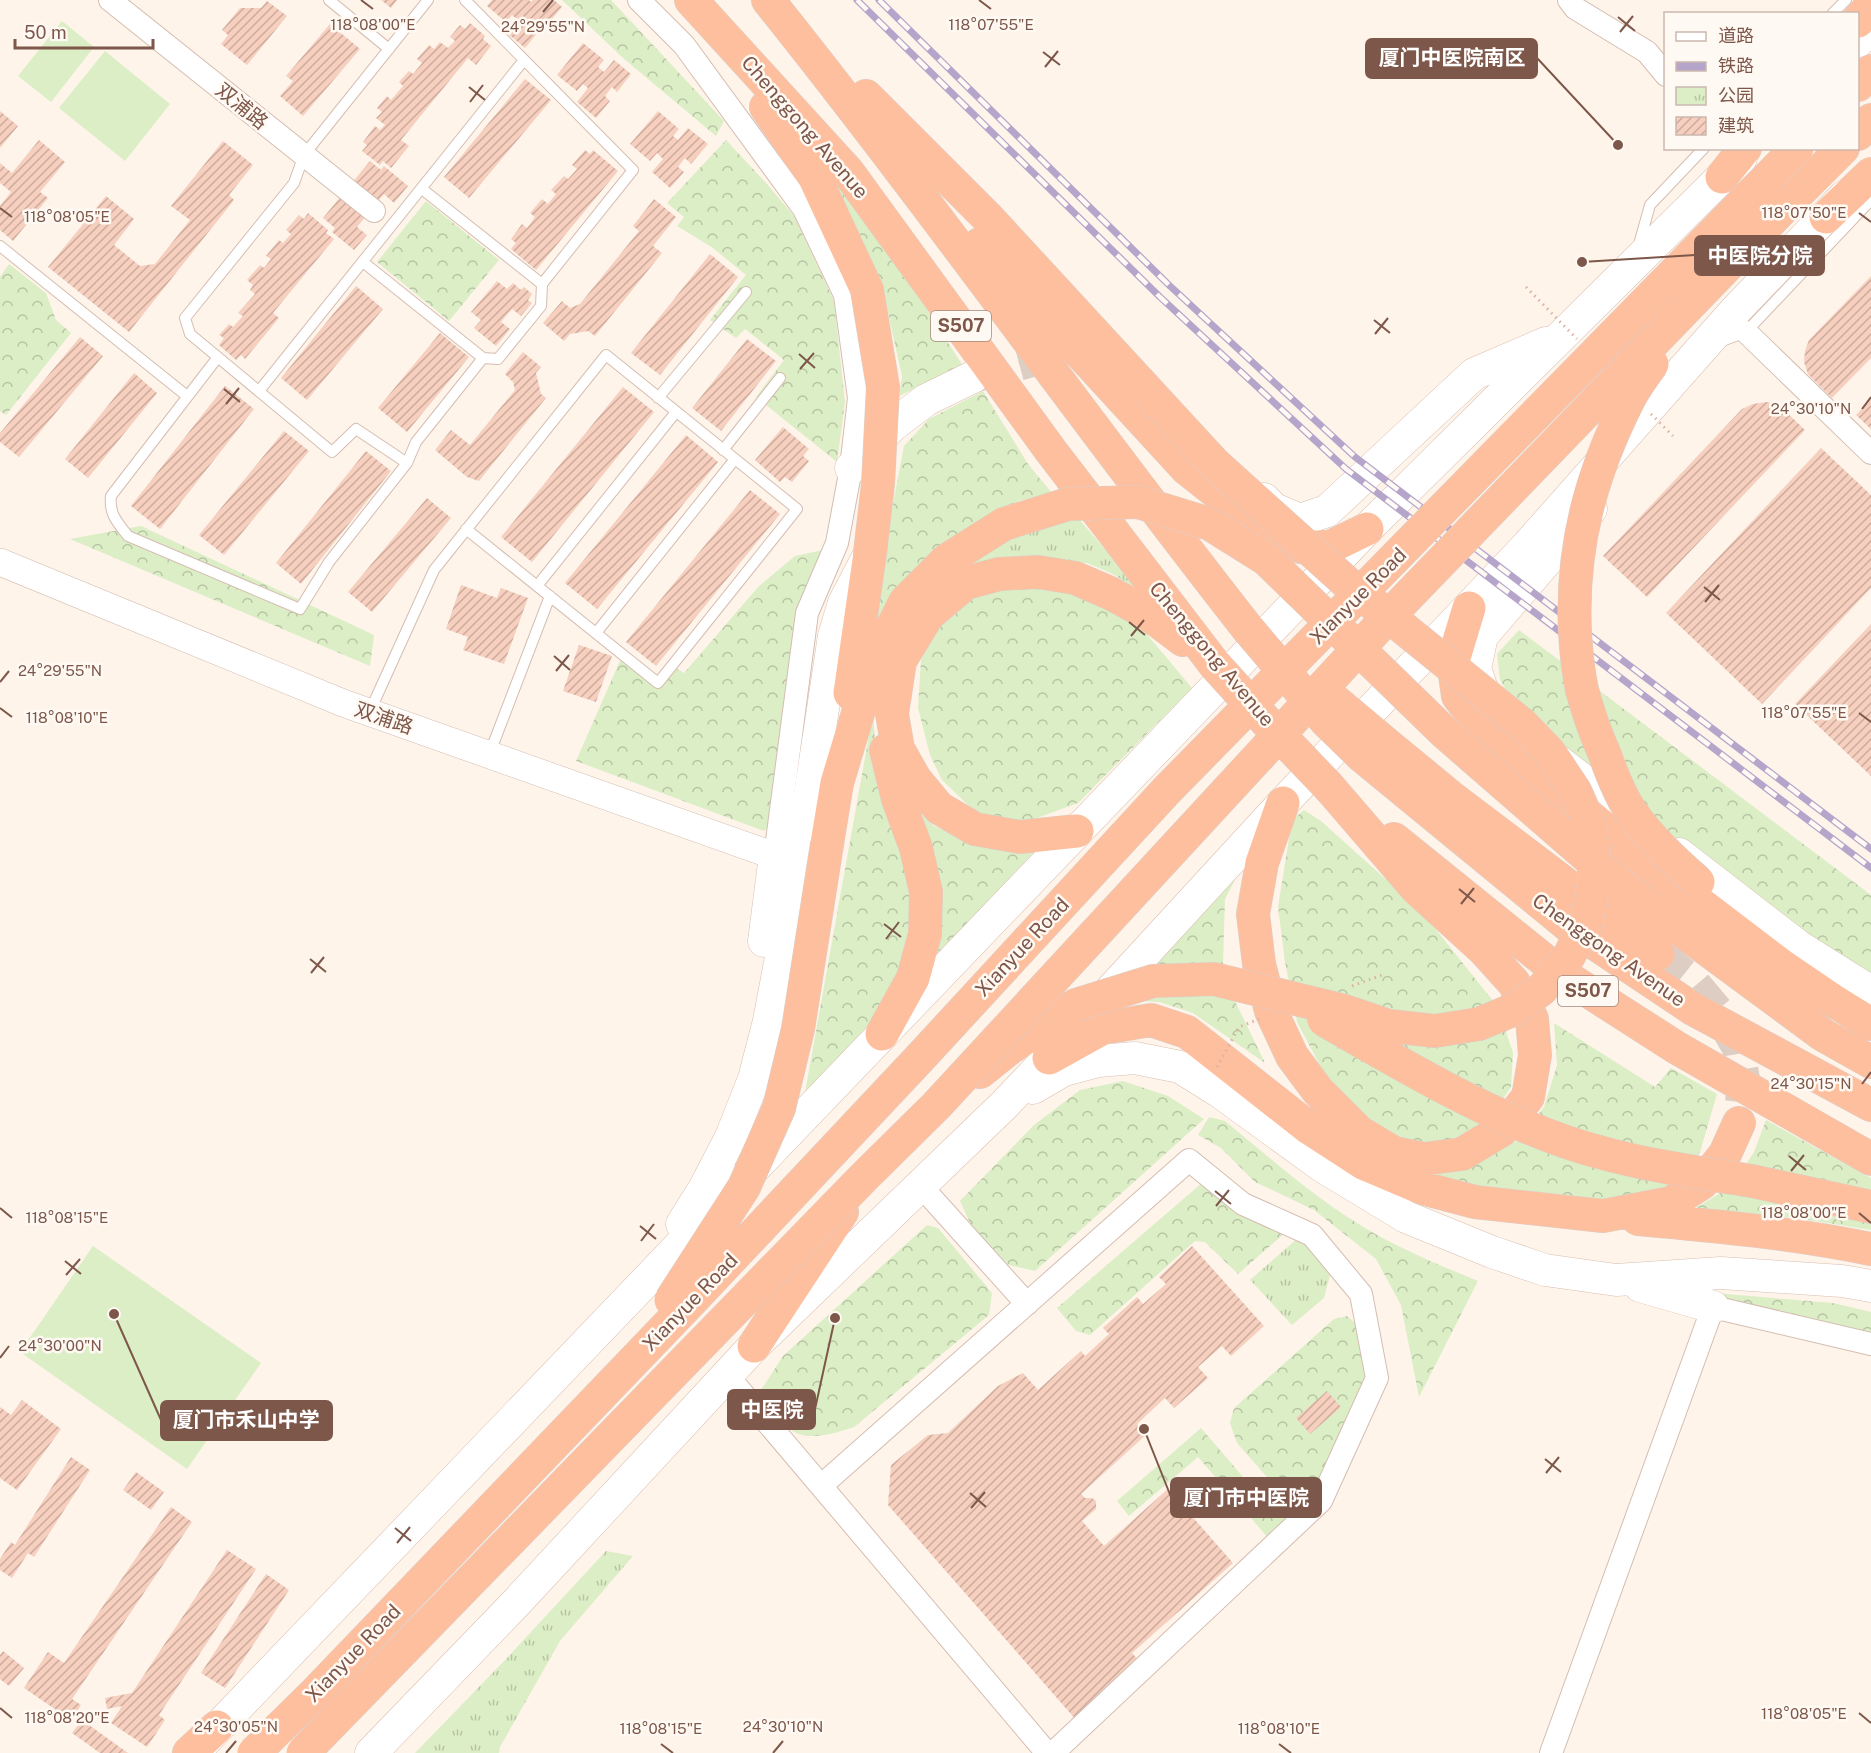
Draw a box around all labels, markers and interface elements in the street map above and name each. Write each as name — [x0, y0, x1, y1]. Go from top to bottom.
scale bar — [15, 12, 153, 50]
legend — [1664, 12, 1859, 150]
text: 118°08'00"E — [330, 16, 416, 33]
text: 118°07'55"E — [948, 16, 1034, 33]
text: 24°29'55"N — [501, 18, 585, 35]
text: 50 m — [24, 22, 67, 43]
text: 道路 — [1718, 25, 1754, 46]
callout: 厦门中医院南区 — [1366, 39, 1537, 78]
text: 厦门中医院南区 — [1379, 45, 1526, 70]
street label: Chenggong Avenue — [736, 51, 874, 203]
text: 铁路 — [1718, 55, 1754, 76]
street label: 双浦路 — [211, 78, 273, 134]
text: 公园 — [1718, 85, 1754, 106]
text: 建筑 — [1718, 115, 1754, 136]
text: 118°07'50"E — [1762, 204, 1846, 221]
text: 118°08'05"E — [24, 208, 110, 225]
callout: 中医院分院 — [1695, 236, 1824, 275]
text: 中医院分院 — [1708, 243, 1813, 268]
road number: S507 — [931, 311, 991, 341]
text: 24°30'10"N — [1771, 400, 1851, 417]
street label: Xianyue Road — [1305, 543, 1411, 649]
street label: Chenggong Avenue — [1145, 577, 1279, 731]
text: 24°29'55"N — [18, 662, 102, 679]
street label: 双浦路 — [352, 697, 416, 739]
text: 118°07'55"E — [1761, 704, 1847, 721]
text: 118°08'10"E — [26, 709, 108, 726]
street label: Chenggong Avenue — [1528, 888, 1690, 1012]
street label: Xianyue Road — [970, 892, 1074, 1002]
road number: S507 — [1558, 976, 1618, 1006]
text: 24°30'15"N — [1771, 1075, 1851, 1092]
text: 118°08'00"E — [1761, 1204, 1847, 1221]
text: 118°08'15"E — [26, 1209, 108, 1226]
street label: Xianyue Road — [637, 1248, 743, 1356]
text: 24°30'00"N — [18, 1337, 102, 1354]
callout: 中医院 — [728, 1390, 815, 1429]
text: 中医院 — [741, 1397, 804, 1422]
callout: 厦门市禾山中学 — [161, 1401, 332, 1440]
text: 厦门市禾山中学 — [173, 1407, 320, 1432]
callout: 厦门市中医院 — [1171, 1478, 1321, 1517]
text: 厦门市中医院 — [1183, 1485, 1309, 1510]
street label: Xianyue Road — [300, 1599, 406, 1707]
text: 118°08'05"E — [1761, 1705, 1847, 1722]
text: 118°08'20"E — [24, 1709, 110, 1726]
text: 24°30'05"N — [194, 1718, 278, 1735]
text: 24°30'10"N — [743, 1718, 823, 1735]
text: 118°08'15"E — [620, 1720, 702, 1737]
text: 118°08'10"E — [1238, 1720, 1320, 1737]

